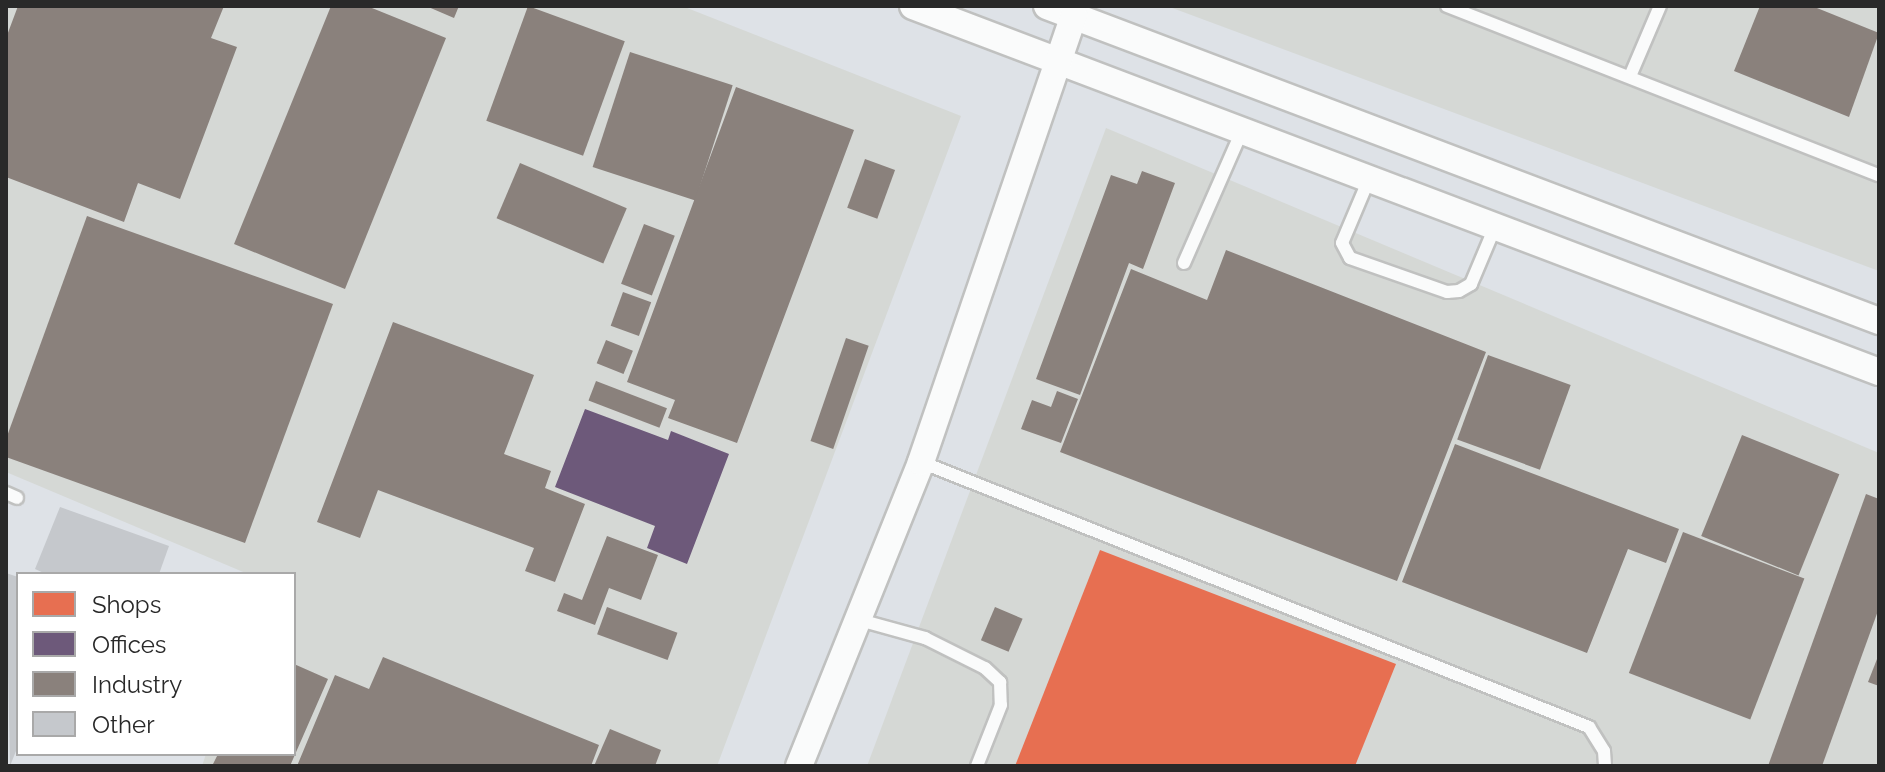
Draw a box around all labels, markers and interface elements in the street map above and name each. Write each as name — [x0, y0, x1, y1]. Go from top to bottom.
legend — [16, 572, 296, 756]
text: Shops — [92, 590, 161, 619]
text: Offices — [92, 630, 166, 659]
text: Industry — [92, 670, 182, 699]
text: Other — [92, 710, 155, 739]

